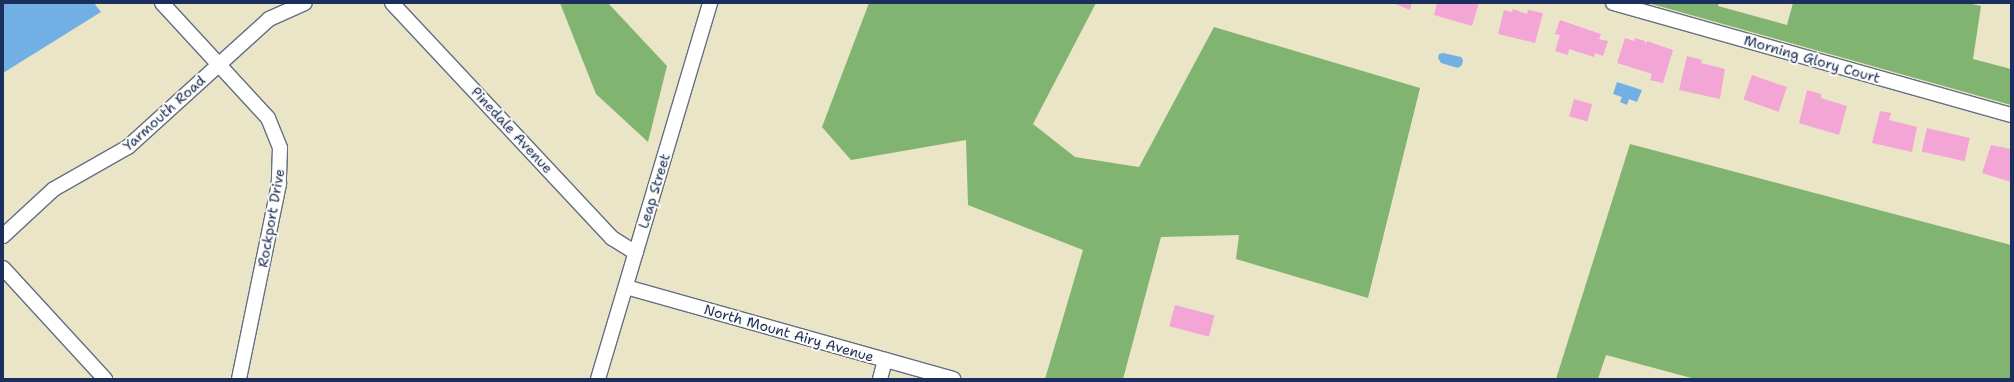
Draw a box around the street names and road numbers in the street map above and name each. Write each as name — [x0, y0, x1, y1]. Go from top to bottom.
street label: Morning Glory Court — [1742, 32, 1882, 86]
street label: Yarmouth Road — [120, 72, 208, 154]
street label: Pinedale Avenue — [468, 83, 556, 177]
street label: Leap Street — [635, 151, 673, 231]
street label: Rockport Drive — [254, 167, 288, 269]
street label: North Mount Airy Avenue — [702, 301, 876, 365]

